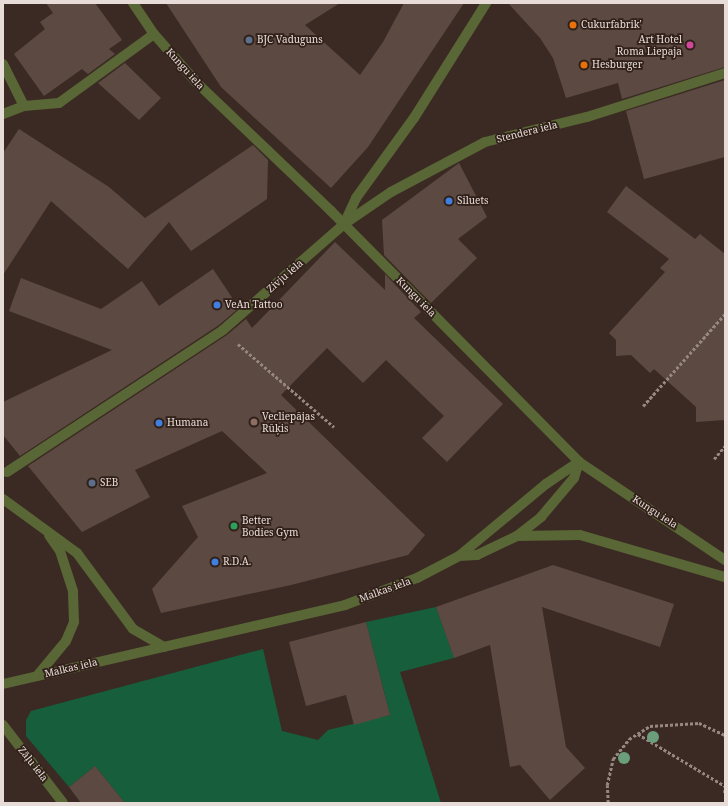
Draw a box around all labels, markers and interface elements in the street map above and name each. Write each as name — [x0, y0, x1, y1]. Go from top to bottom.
place label: Cukurfabrik' — [581, 19, 642, 31]
marker: Cukurfabrik' — [568, 20, 578, 30]
place label: Art Hotel Roma Liepaja — [617, 33, 682, 56]
place label: BJC Vaduguns — [257, 34, 323, 46]
marker: BJC Vaduguns — [244, 35, 254, 45]
marker: Art Hotel Roma Liepaja — [685, 40, 695, 50]
street label: Kungu iela — [163, 46, 207, 92]
place label: Hesburger — [592, 59, 642, 71]
marker: Hesburger — [579, 60, 589, 70]
street label: Stendera iela — [495, 119, 559, 145]
place label: Siluets — [457, 195, 488, 207]
marker: Siluets — [444, 196, 454, 206]
street label: Zivju iela — [264, 257, 306, 295]
street label: Kungu iela — [394, 275, 438, 319]
place label: VeAn Tattoo — [225, 299, 283, 311]
marker: VeAn Tattoo — [212, 300, 222, 310]
place label: Vecliepājas Rūķis — [262, 410, 315, 434]
place label: Humana — [167, 417, 208, 429]
marker: Vecliepājas Rūķis — [249, 417, 259, 427]
marker: Humana — [154, 418, 164, 428]
place label: SEB — [100, 477, 118, 489]
marker: SEB — [87, 478, 97, 488]
street label: Kungu iela — [630, 493, 680, 531]
place label: Better Bodies Gym — [242, 514, 298, 538]
marker: Better Bodies Gym — [229, 521, 239, 531]
place label: R.D.A. — [223, 556, 251, 568]
marker: R.D.A. — [210, 557, 220, 567]
street label: Malkas iela — [358, 575, 412, 605]
street label: Malkas iela — [43, 656, 99, 680]
street label: Zāļu iela — [16, 744, 50, 784]

